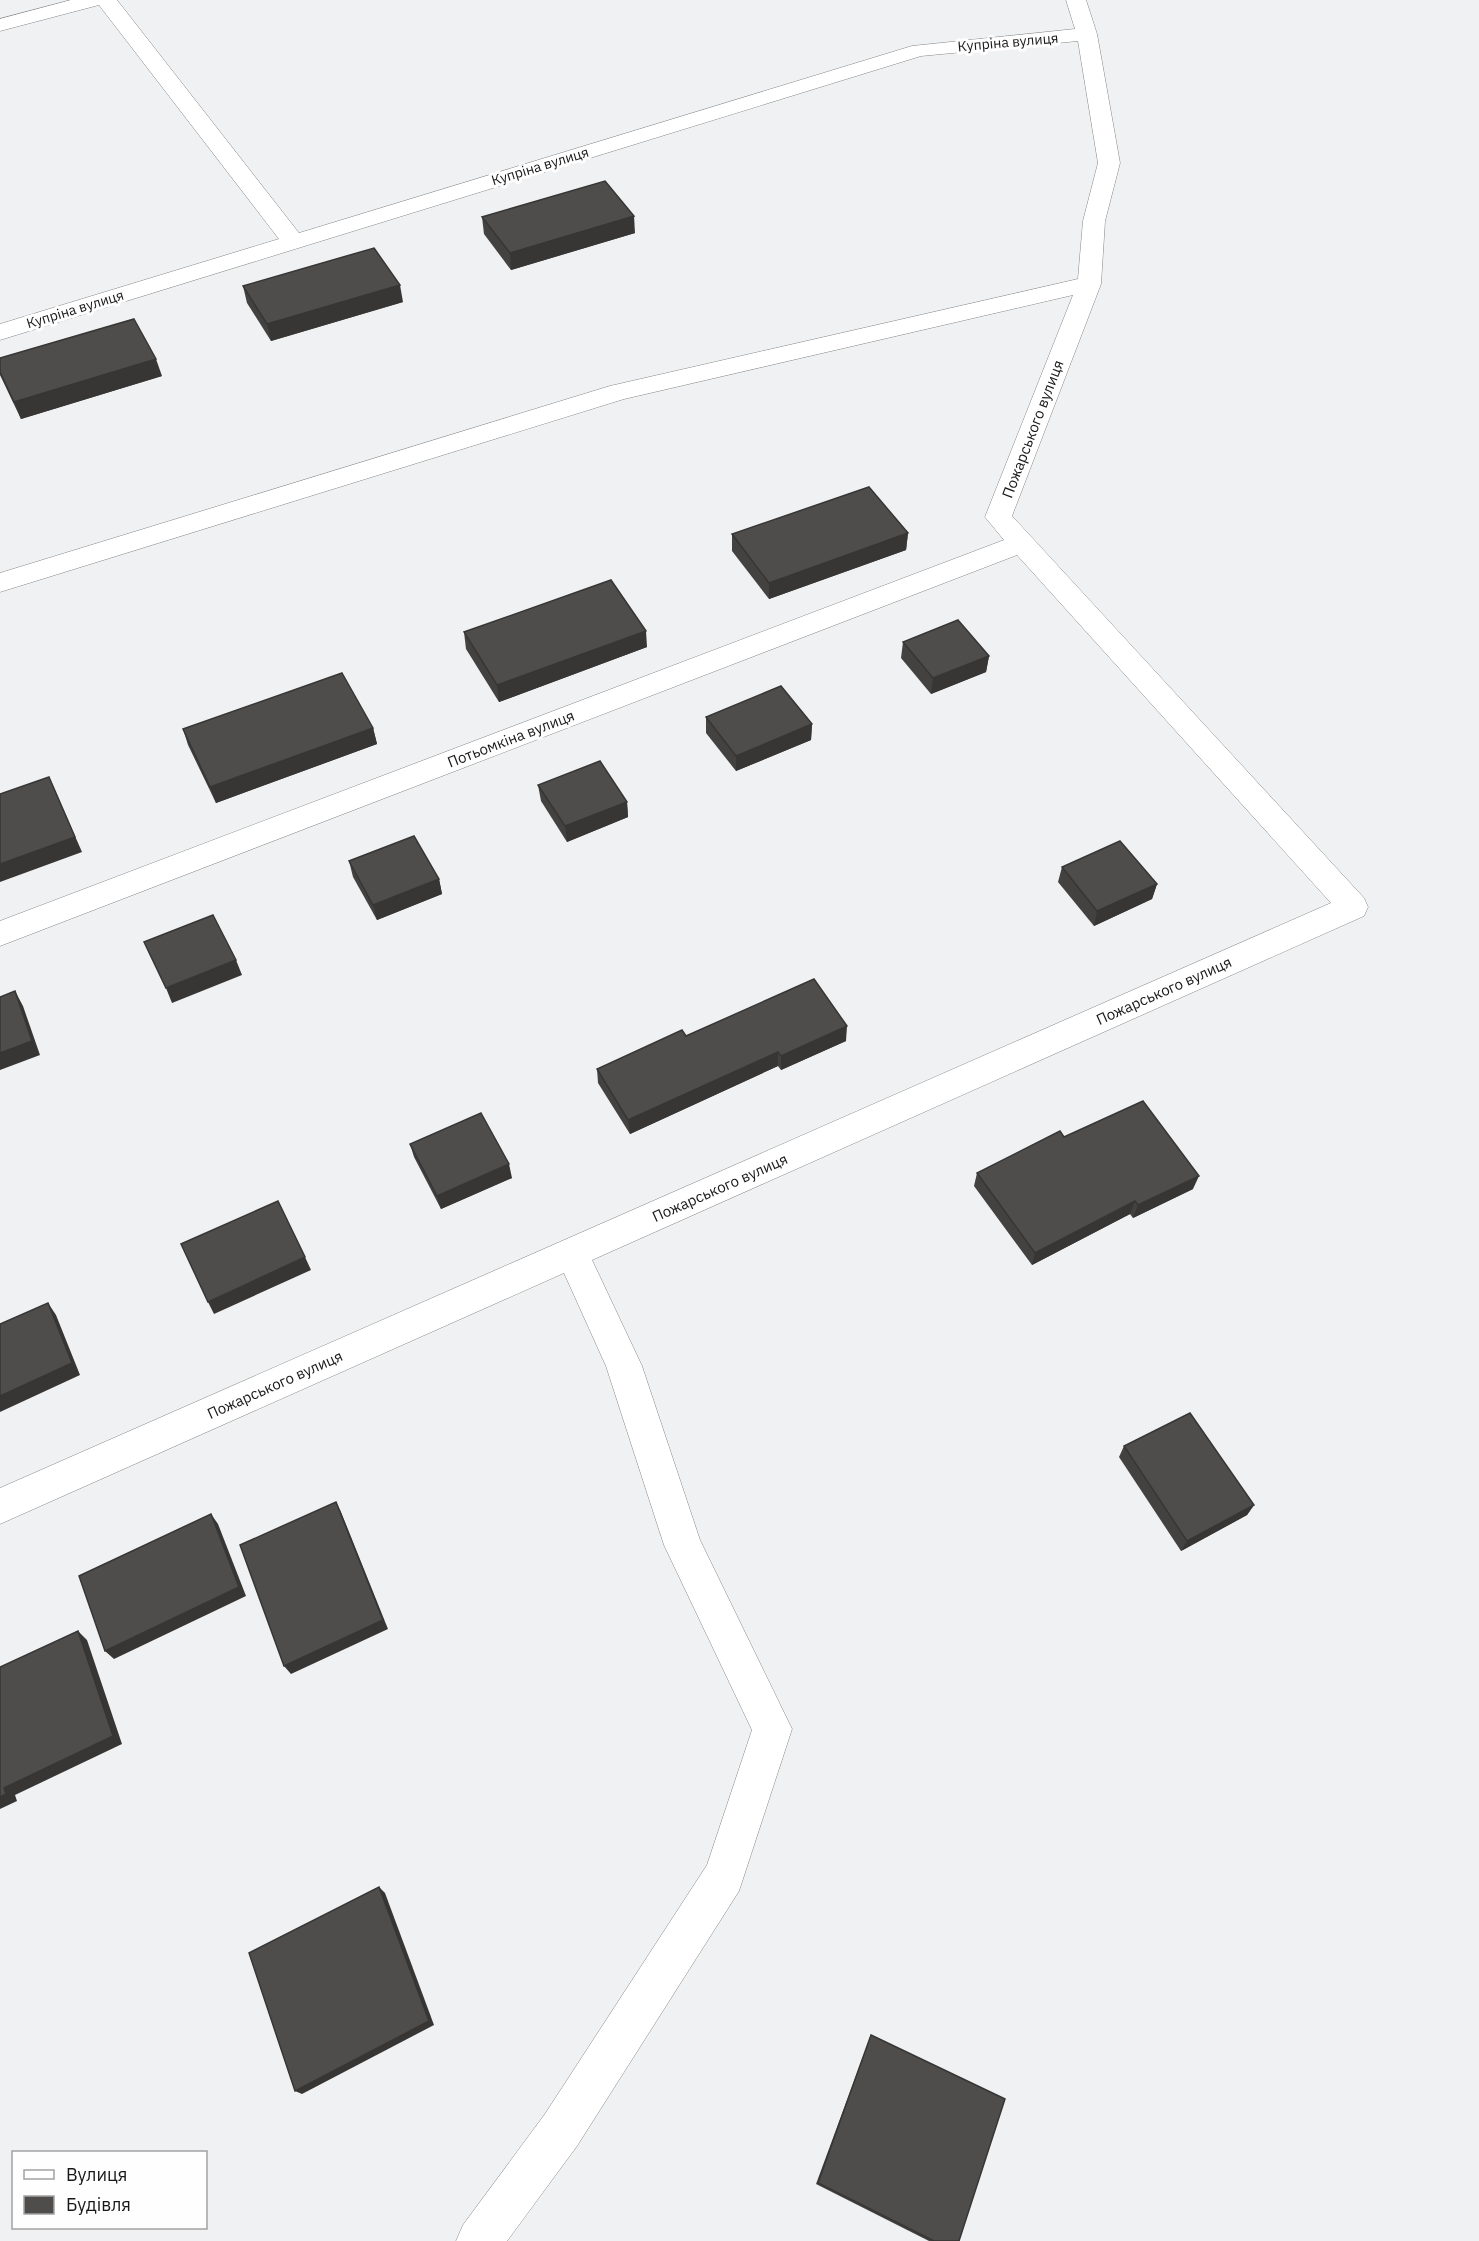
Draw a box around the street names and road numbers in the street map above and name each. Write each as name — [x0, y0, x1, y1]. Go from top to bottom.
street label: Купріна вулиця — [957, 29, 1059, 55]
street label: Купріна вулиця — [489, 143, 591, 189]
street label: Купріна вулиця — [24, 286, 126, 332]
street label: Пожарського вулиця — [997, 357, 1068, 501]
street label: Потьомкіна вулиця — [445, 706, 577, 772]
street label: Пожарського вулиця — [1093, 952, 1235, 1029]
street label: Пожарського вулиця — [649, 1149, 791, 1226]
street label: Пожарського вулиця — [204, 1346, 346, 1423]

